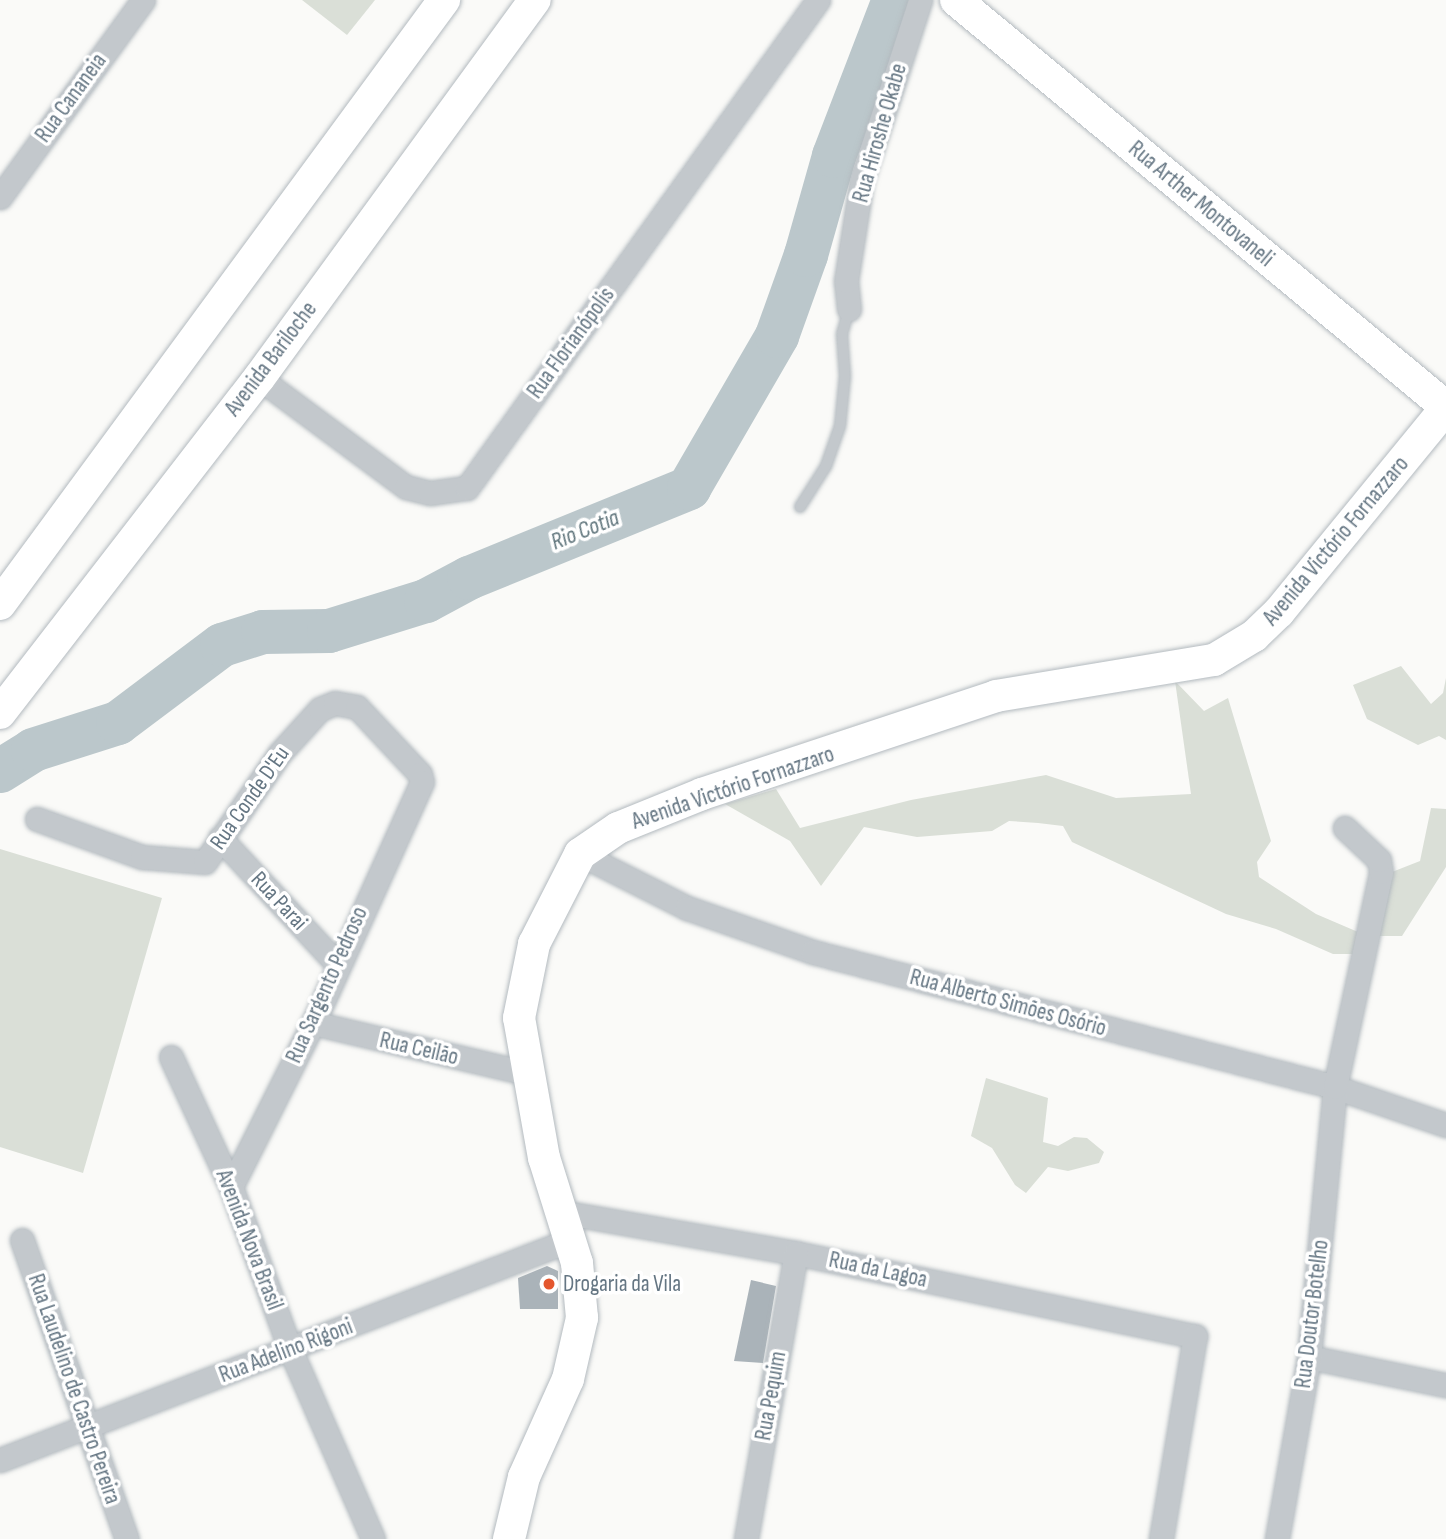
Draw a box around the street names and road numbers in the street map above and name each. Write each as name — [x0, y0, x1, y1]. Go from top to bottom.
street label: Rua Cananeia — [29, 48, 113, 148]
street label: Rua Hiroshe Okabe — [847, 60, 913, 206]
street label: Rua Arther Montovaneli — [1123, 135, 1279, 273]
street label: Rua Florianópolis — [521, 282, 621, 404]
street label: Avenida Bariloche — [219, 296, 323, 422]
street label: Avenida Victório Fornazzaro — [1257, 451, 1415, 631]
street label: Avenida Victório Fornazzaro — [628, 740, 838, 836]
street label: Rua Conde D'Eu — [204, 741, 296, 855]
street label: Rua Parai — [245, 866, 313, 936]
street label: Rua Sargento Pedroso — [280, 903, 374, 1067]
street label: Rua Alberto Simões Osório — [907, 964, 1109, 1042]
street label: Rua Ceilão — [377, 1027, 461, 1071]
street label: Avenida Nova Brasil — [210, 1166, 288, 1314]
street label: Rua Doutor Botelho — [1289, 1238, 1335, 1390]
street label: Rua da Lagoa — [826, 1246, 930, 1294]
street label: Rua Laudelino de Castro Pereira — [22, 1270, 126, 1508]
street label: Rua Adelino Rigoni — [215, 1313, 357, 1389]
street label: Rua Pequim — [750, 1349, 792, 1443]

